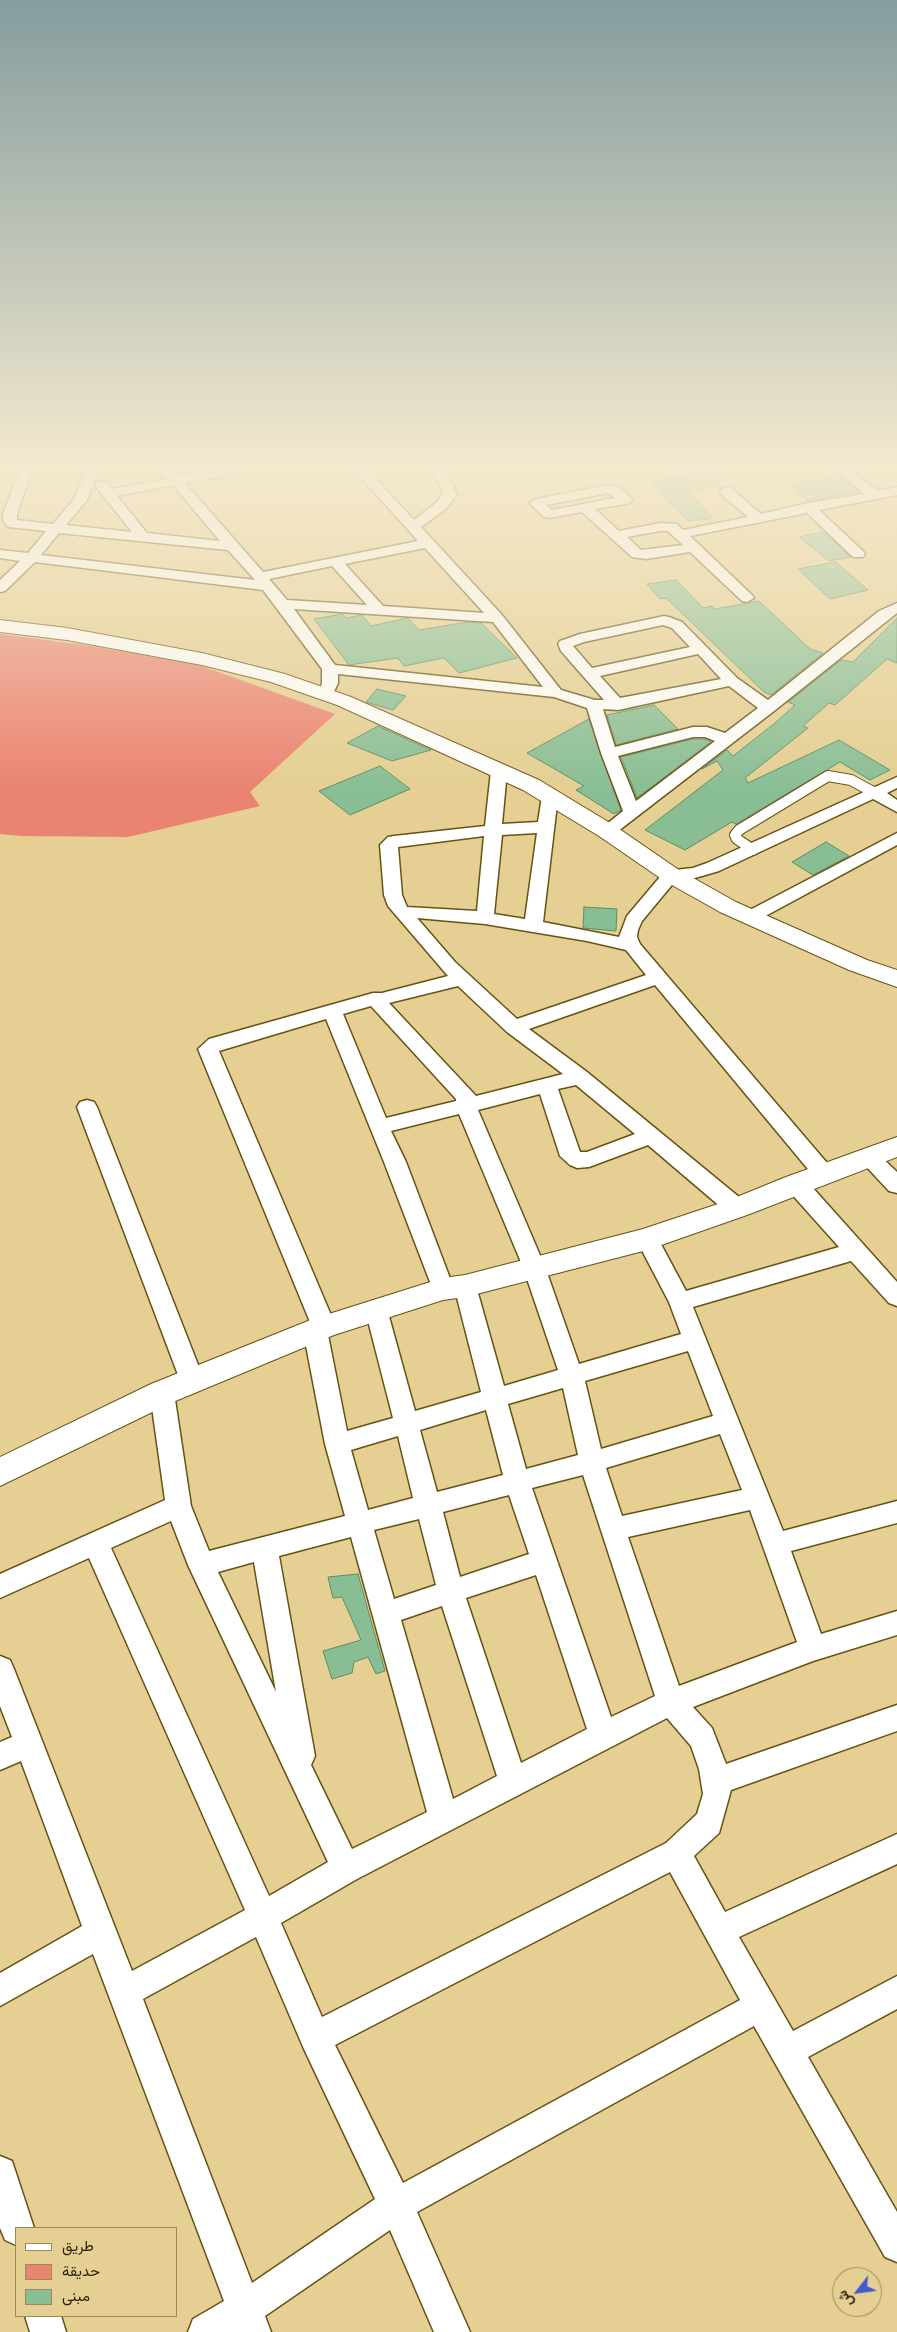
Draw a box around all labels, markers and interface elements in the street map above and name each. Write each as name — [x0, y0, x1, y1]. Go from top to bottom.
legend — [15, 2227, 178, 2317]
text: طريق — [62, 2235, 94, 2255]
text: حديقة — [62, 2260, 100, 2280]
north arrow — [832, 2267, 882, 2317]
text: مبنى — [62, 2285, 90, 2305]
text: ش — [832, 2287, 857, 2311]

